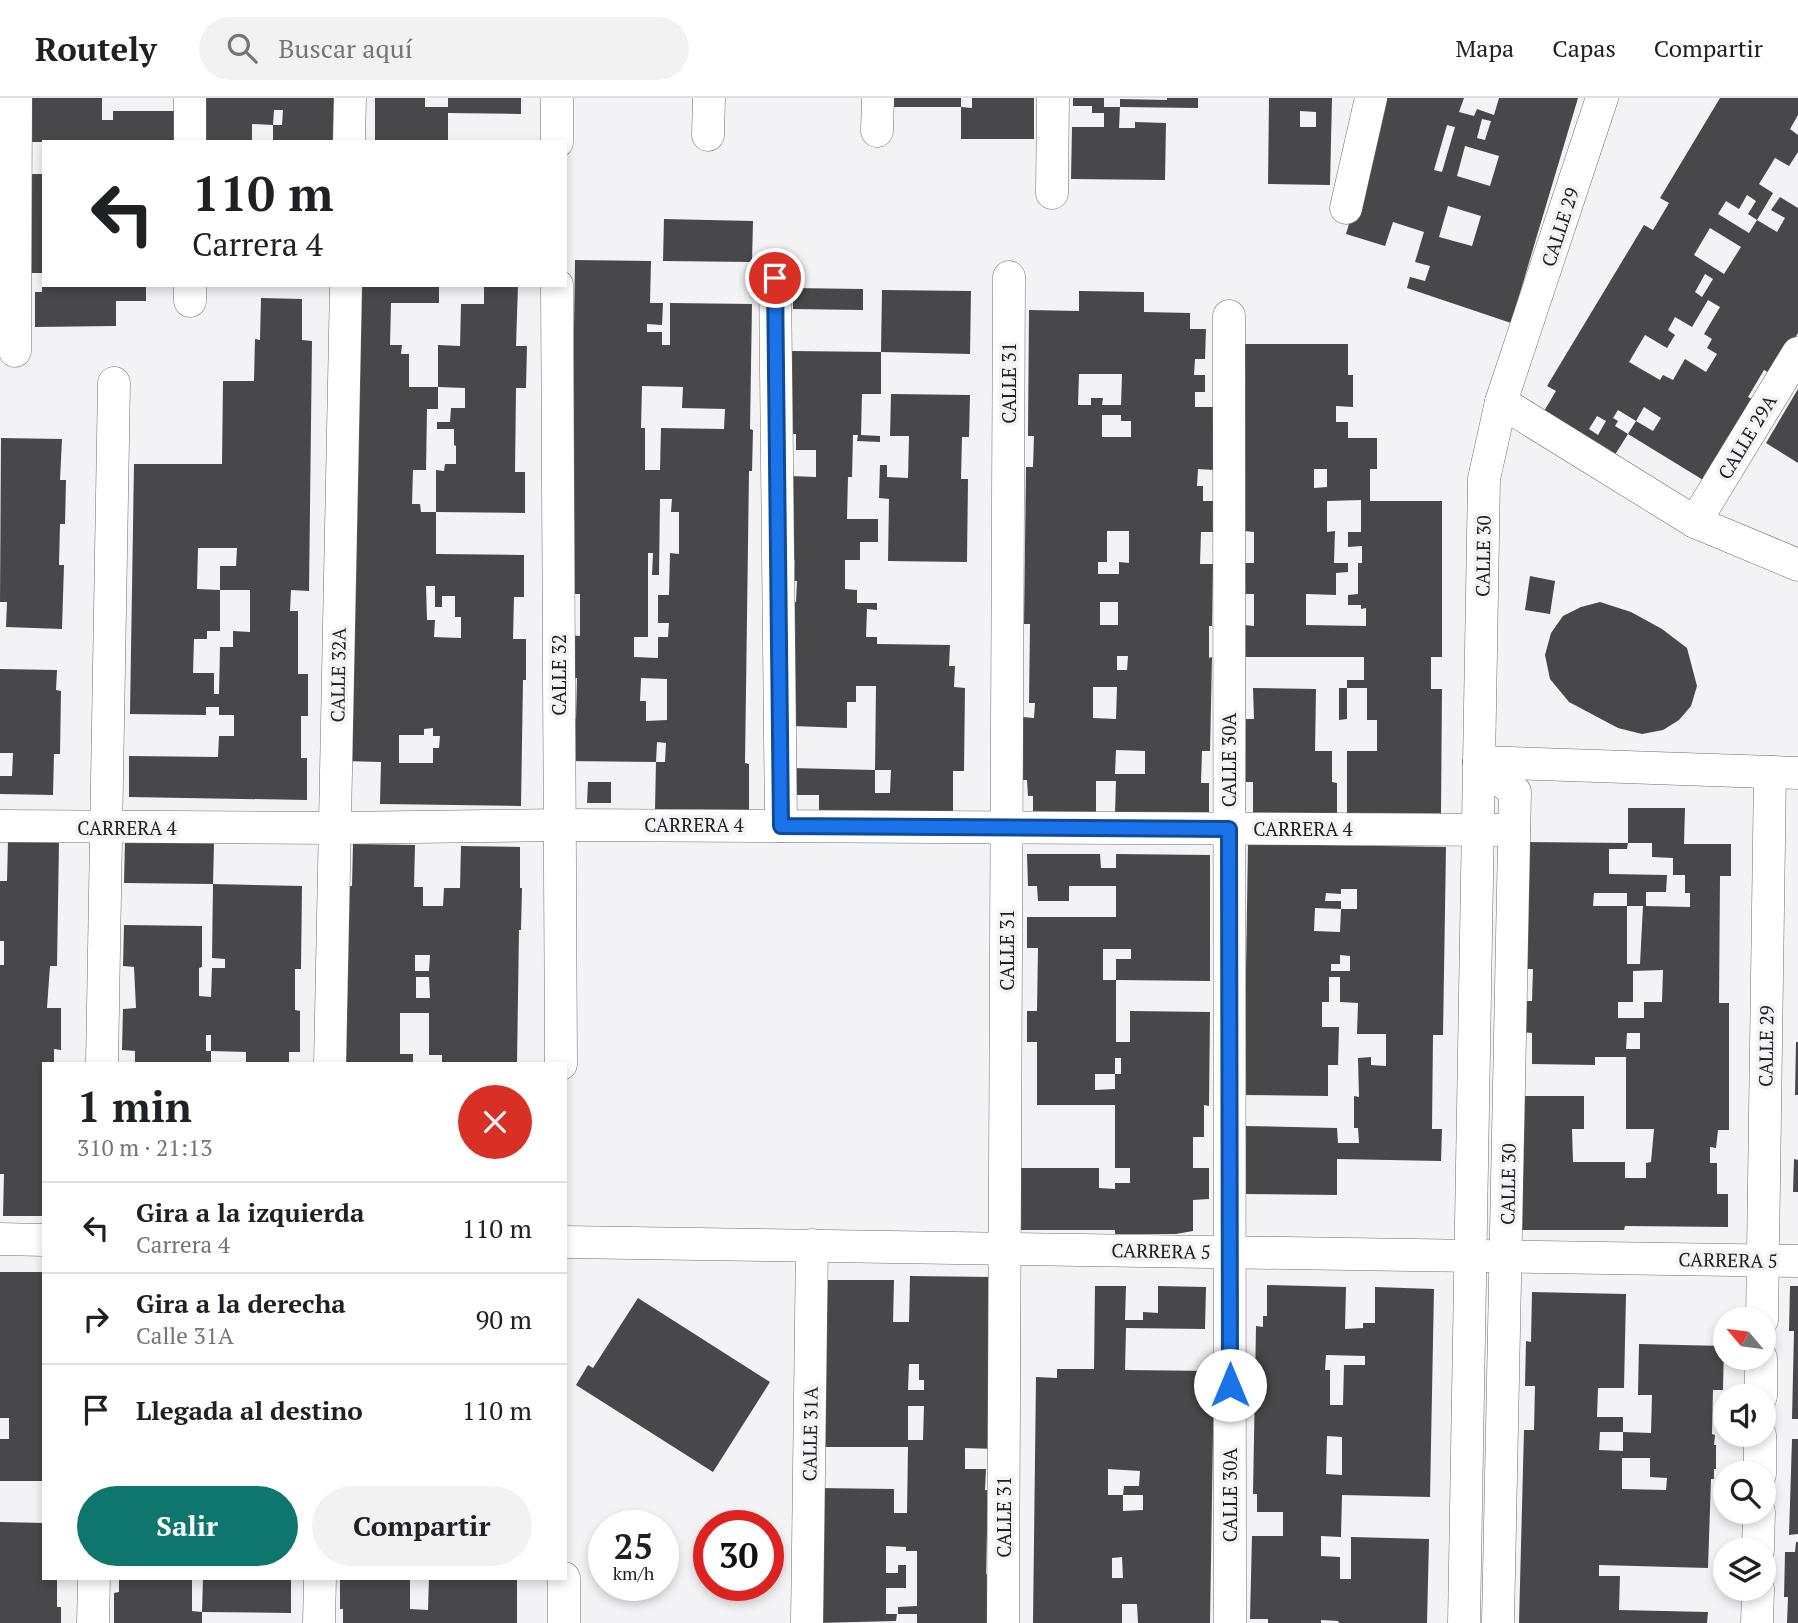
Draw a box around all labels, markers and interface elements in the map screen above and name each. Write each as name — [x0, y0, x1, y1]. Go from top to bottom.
search box — [199, 17, 689, 80]
text: Routely — [35, 27, 157, 70]
icon: search — [223, 29, 261, 67]
text: Buscar aquí — [279, 31, 412, 65]
text: Mapa — [1456, 32, 1514, 64]
text: Capas — [1552, 32, 1616, 64]
text: Compartir — [1654, 32, 1763, 64]
text: 110 m — [192, 160, 334, 225]
icon: left — [77, 168, 168, 259]
street label: CALLE 29 — [1535, 184, 1584, 269]
text: Carrera 4 — [192, 223, 323, 265]
pin — [745, 248, 805, 308]
icon: arrive — [756, 259, 794, 297]
street label: CALLE 31 — [996, 342, 1021, 424]
street label: CALLE 29A — [1712, 390, 1782, 484]
street label: CALLE 30 — [1469, 515, 1496, 597]
street label: CALLE 32A — [324, 627, 351, 722]
street label: CALLE 32 — [546, 634, 571, 716]
street label: CALLE 30A — [1216, 713, 1241, 807]
street label: CARRERA 4 — [644, 812, 745, 837]
street label: CARRERA 4 — [77, 815, 178, 840]
street label: CARRERA 4 — [1253, 816, 1354, 841]
street label: CALLE 31 — [994, 909, 1019, 991]
street label: CALLE 29 — [1752, 1005, 1779, 1087]
text: 1 min — [77, 1078, 192, 1134]
button: close — [458, 1085, 532, 1159]
text: 310 m · 21:13 — [77, 1132, 212, 1163]
street label: CALLE 30 — [1494, 1143, 1521, 1225]
text: Gira a la izquierda — [136, 1195, 364, 1229]
icon: left — [77, 1209, 115, 1247]
text: 110 m — [462, 1211, 532, 1245]
text: Carrera 4 — [136, 1229, 230, 1260]
street label: CARRERA 5 — [1111, 1237, 1211, 1264]
street label: CARRERA 5 — [1678, 1246, 1778, 1273]
text: Gira a la derecha — [136, 1286, 346, 1320]
icon: right — [77, 1300, 115, 1338]
text: 90 m — [476, 1302, 532, 1336]
north arrow — [1713, 1307, 1776, 1370]
map controls — [1713, 1307, 1776, 1601]
text: Calle 31A — [136, 1320, 234, 1351]
position arrow — [1193, 1348, 1267, 1422]
button: sound — [1713, 1384, 1776, 1447]
street label: CALLE 31A — [796, 1386, 823, 1481]
icon: arrive — [77, 1391, 115, 1429]
text: Llegada al destino — [136, 1393, 363, 1427]
text: 110 m — [462, 1393, 532, 1427]
street label: CALLE 30A — [1217, 1448, 1242, 1542]
button: search — [1713, 1461, 1776, 1524]
street label: CALLE 31 — [991, 1476, 1016, 1558]
button: Salir — [77, 1486, 298, 1566]
button: Compartir — [312, 1486, 532, 1566]
speed limit sign: 30 — [693, 1510, 784, 1601]
text: 25 — [614, 1523, 653, 1569]
button: layers — [1713, 1538, 1776, 1601]
text: km/h — [613, 1561, 654, 1585]

